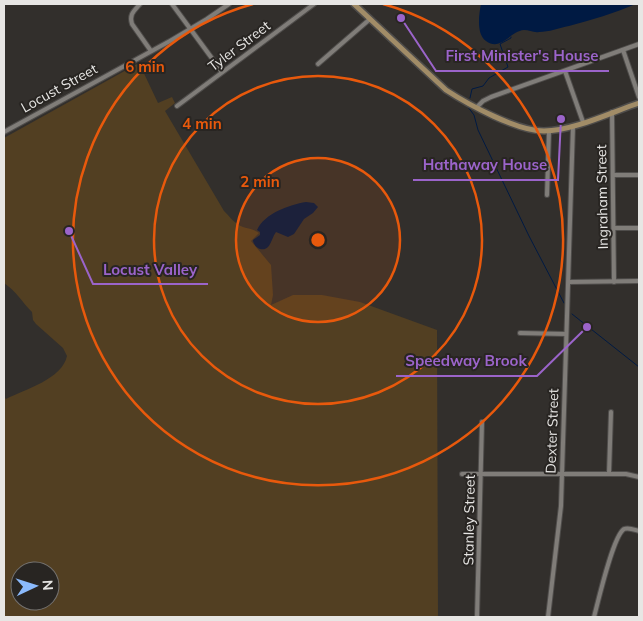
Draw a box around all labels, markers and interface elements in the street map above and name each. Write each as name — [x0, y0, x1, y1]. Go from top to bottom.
street label: Tyler Street — [204, 17, 274, 75]
callout: First Minister's House — [436, 41, 609, 71]
text: First Minister's House — [445, 46, 599, 65]
text: 6 min — [125, 57, 165, 76]
street label: Locust Street — [18, 60, 100, 116]
text: 4 min — [182, 114, 222, 133]
street label: Ingraham Street — [592, 144, 612, 250]
callout: Hathaway House — [413, 150, 558, 180]
text: Hathaway House — [423, 155, 547, 174]
text: 2 min — [240, 172, 280, 191]
centre of rings — [309, 231, 327, 249]
callout: Locust Valley — [93, 254, 208, 284]
text: Locust Valley — [103, 260, 198, 279]
callout: Speedway Brook — [396, 346, 537, 376]
text: Speedway Brook — [405, 351, 527, 370]
street label: Dexter Street — [542, 388, 562, 474]
street label: Stanley Street — [459, 474, 479, 566]
north arrow — [10, 561, 60, 611]
text: N — [39, 579, 57, 591]

